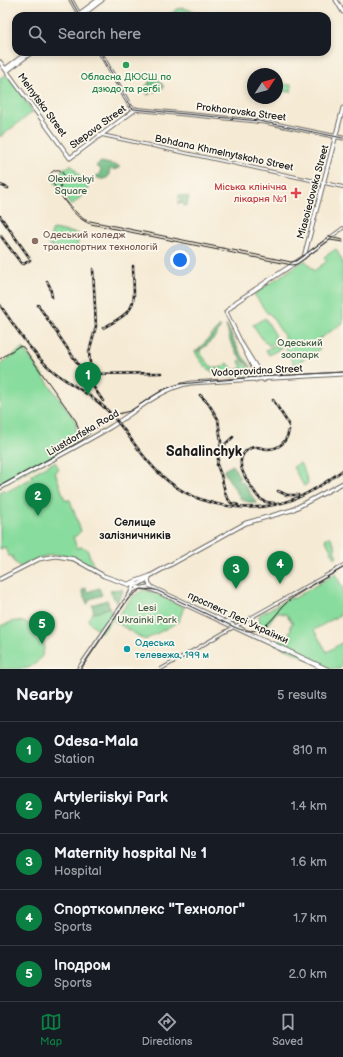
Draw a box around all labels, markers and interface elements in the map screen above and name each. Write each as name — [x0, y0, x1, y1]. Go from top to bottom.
search box — [12, 12, 331, 56]
icon: search — [26, 23, 48, 45]
text: Search here — [58, 25, 141, 44]
marker: Обласна ДЮСШ по дзюдо та регбі — [121, 60, 131, 70]
north arrow — [247, 68, 283, 104]
street label: Melnytska Street — [15, 71, 69, 139]
place label: Обласна ДЮСШ по дзюдо та регбі — [81, 71, 171, 95]
street label: Prokhorovska Street — [195, 101, 287, 123]
street label: Stepova Street — [68, 103, 128, 151]
street label: Bohdana Khmelnytskoho Street — [154, 132, 294, 174]
street label: Miasoiedovska Street — [295, 144, 331, 240]
park label: Olexiivskyi Square — [48, 173, 94, 197]
place label: Міська клінічна лікарня №1 — [214, 181, 287, 205]
marker: Міська клінічна лікарня №1 — [290, 187, 302, 199]
place label: Одеський коледж транспортних технологій — [43, 229, 158, 253]
marker: Одеський коледж транспортних технологій — [30, 236, 40, 246]
your location — [170, 250, 190, 270]
park label: Одеський зоопарк — [277, 337, 323, 361]
pin: 1 — [75, 362, 101, 395]
street label: Vodoprovidna Street — [211, 363, 303, 379]
street label: Liustdorfska Road — [45, 407, 121, 459]
district label: Sahalinchyk — [166, 443, 243, 460]
pin: 2 — [25, 483, 51, 516]
district label: Селище залізничників — [99, 516, 171, 542]
pin: 4 — [267, 551, 293, 584]
pin: 3 — [223, 556, 249, 589]
street label: проспект Лесі Українки — [186, 589, 290, 647]
park label: Lesi Ukrainki Park — [117, 602, 177, 626]
pin: 5 — [29, 611, 55, 644]
place label: Одеська телевежа, 199 м — [135, 637, 209, 661]
marker: Одеська телевежа, 199 м — [122, 644, 132, 654]
text: Nearby — [16, 685, 73, 705]
text: 5 results — [277, 687, 327, 703]
text: Odesa-Mala — [54, 732, 138, 751]
text: 1 — [26, 742, 32, 758]
text: 810 m — [292, 742, 327, 758]
text: Station — [54, 751, 95, 767]
text: Artyleriiskyi Park — [54, 788, 168, 807]
text: 2 — [25, 798, 33, 814]
text: 1.4 km — [291, 798, 327, 814]
text: Park — [54, 807, 80, 823]
text: Maternity hospital № 1 — [54, 844, 207, 863]
text: 3 — [25, 854, 33, 870]
text: 1.6 km — [291, 854, 327, 870]
text: Hospital — [54, 863, 102, 879]
text: Спорткомплекс "Технолог" — [54, 900, 245, 919]
text: 4 — [25, 910, 33, 926]
text: 1.7 km — [293, 910, 327, 926]
text: Sports — [54, 919, 92, 935]
text: Іподром — [54, 956, 111, 975]
text: 5 — [25, 966, 33, 982]
text: 2.0 km — [289, 966, 327, 982]
text: Sports — [54, 975, 92, 991]
tab: Map — [40, 1011, 62, 1048]
tab: Directions — [142, 1011, 192, 1048]
tab: Saved — [272, 1011, 303, 1048]

